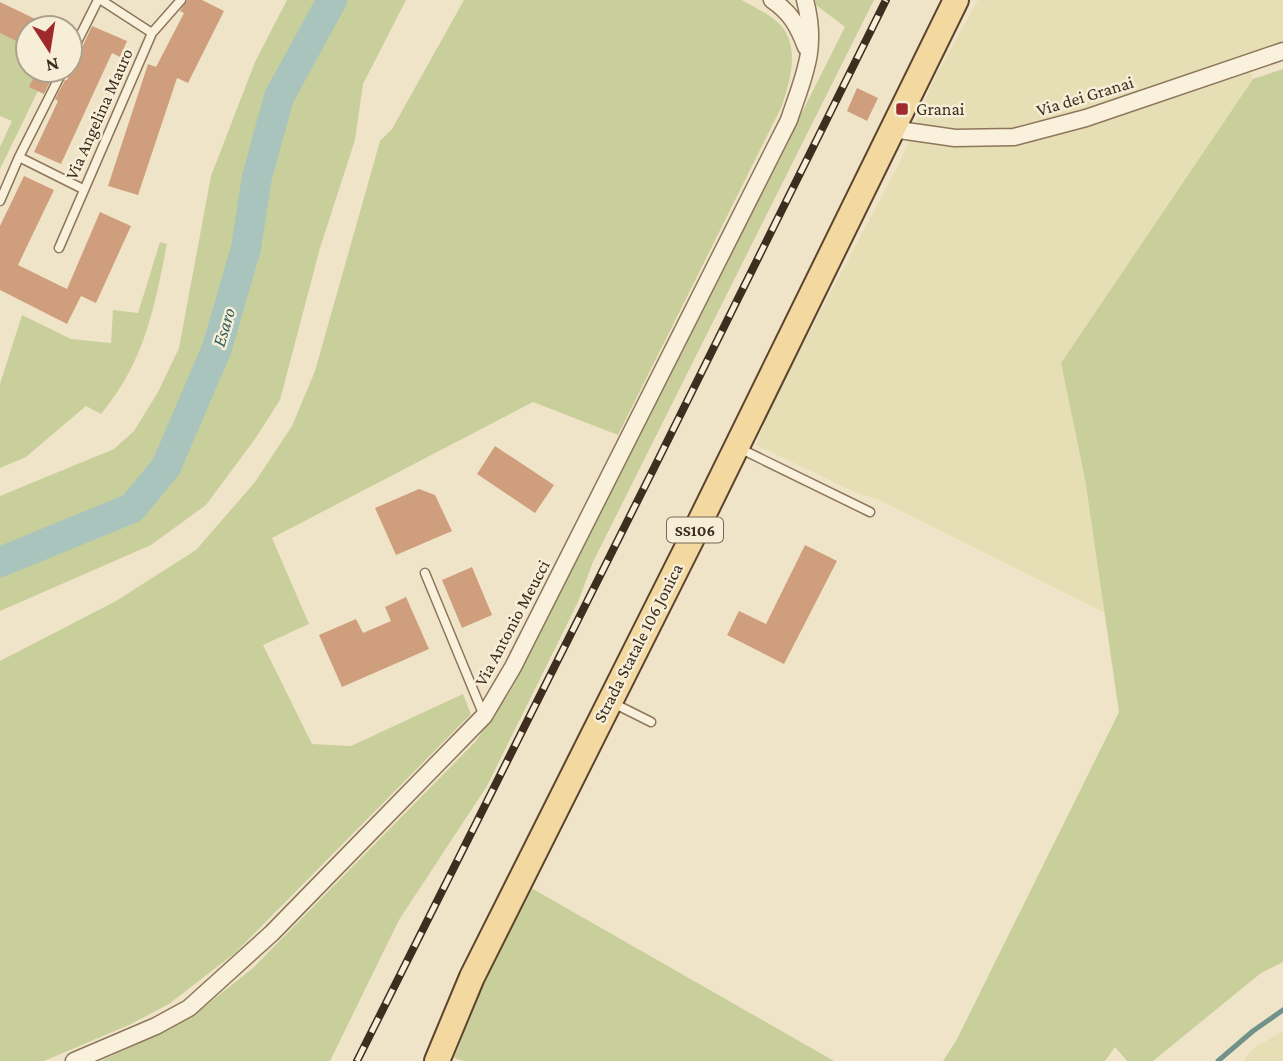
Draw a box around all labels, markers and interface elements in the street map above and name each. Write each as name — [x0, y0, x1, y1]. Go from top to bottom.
north arrow — [14, 14, 84, 84]
street label: Via Angelina Mauro — [61, 45, 137, 183]
text: N — [44, 54, 61, 77]
street label: Via dei Granai — [1034, 72, 1136, 120]
place label: Granai — [916, 99, 965, 119]
marker: Granai — [894, 101, 910, 117]
water label: Esaro — [208, 305, 239, 349]
road number: SS106 — [667, 517, 723, 542]
street label: Via Antonio Meucci — [470, 556, 554, 689]
street label: Strada Statale 106 Jonica — [589, 560, 687, 726]

